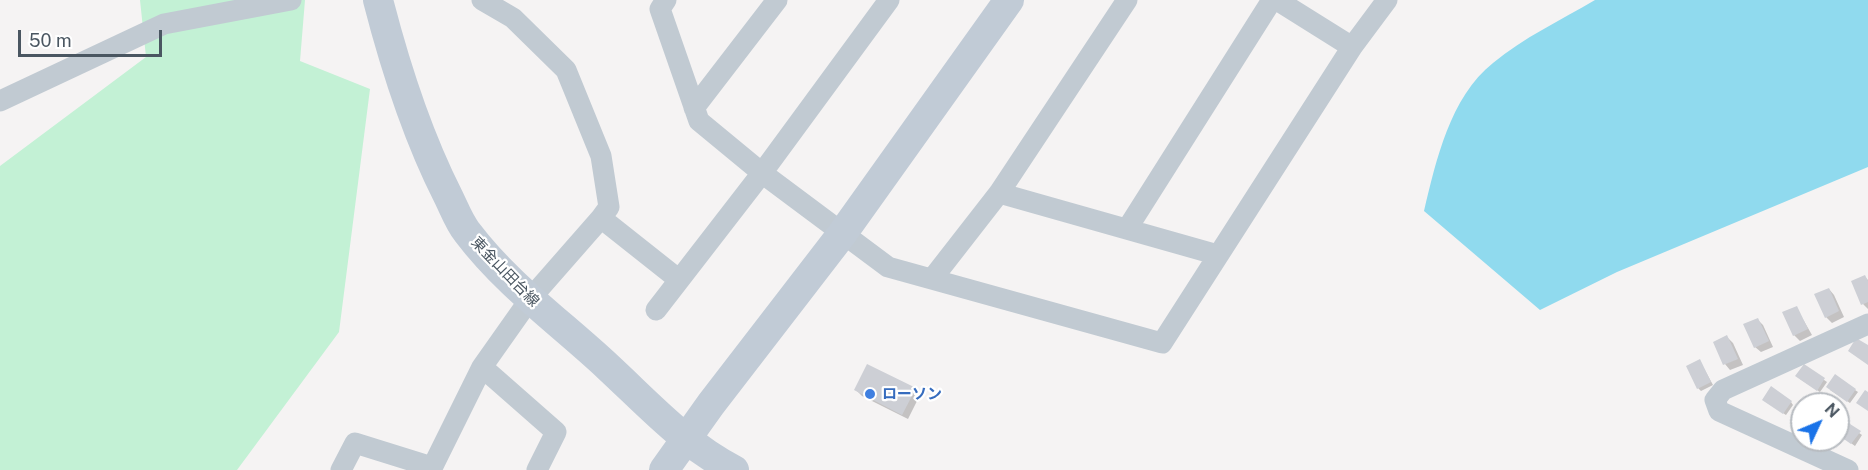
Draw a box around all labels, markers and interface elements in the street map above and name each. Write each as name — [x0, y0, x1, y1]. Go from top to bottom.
scale bar — [21, 18, 165, 56]
text: 50 m — [29, 30, 72, 51]
street label: 東金山田台線 — [467, 233, 543, 311]
place label: ローソン — [882, 385, 942, 403]
marker: ローソン — [863, 387, 877, 401]
north arrow — [1790, 392, 1850, 452]
text: N — [1821, 399, 1843, 422]

